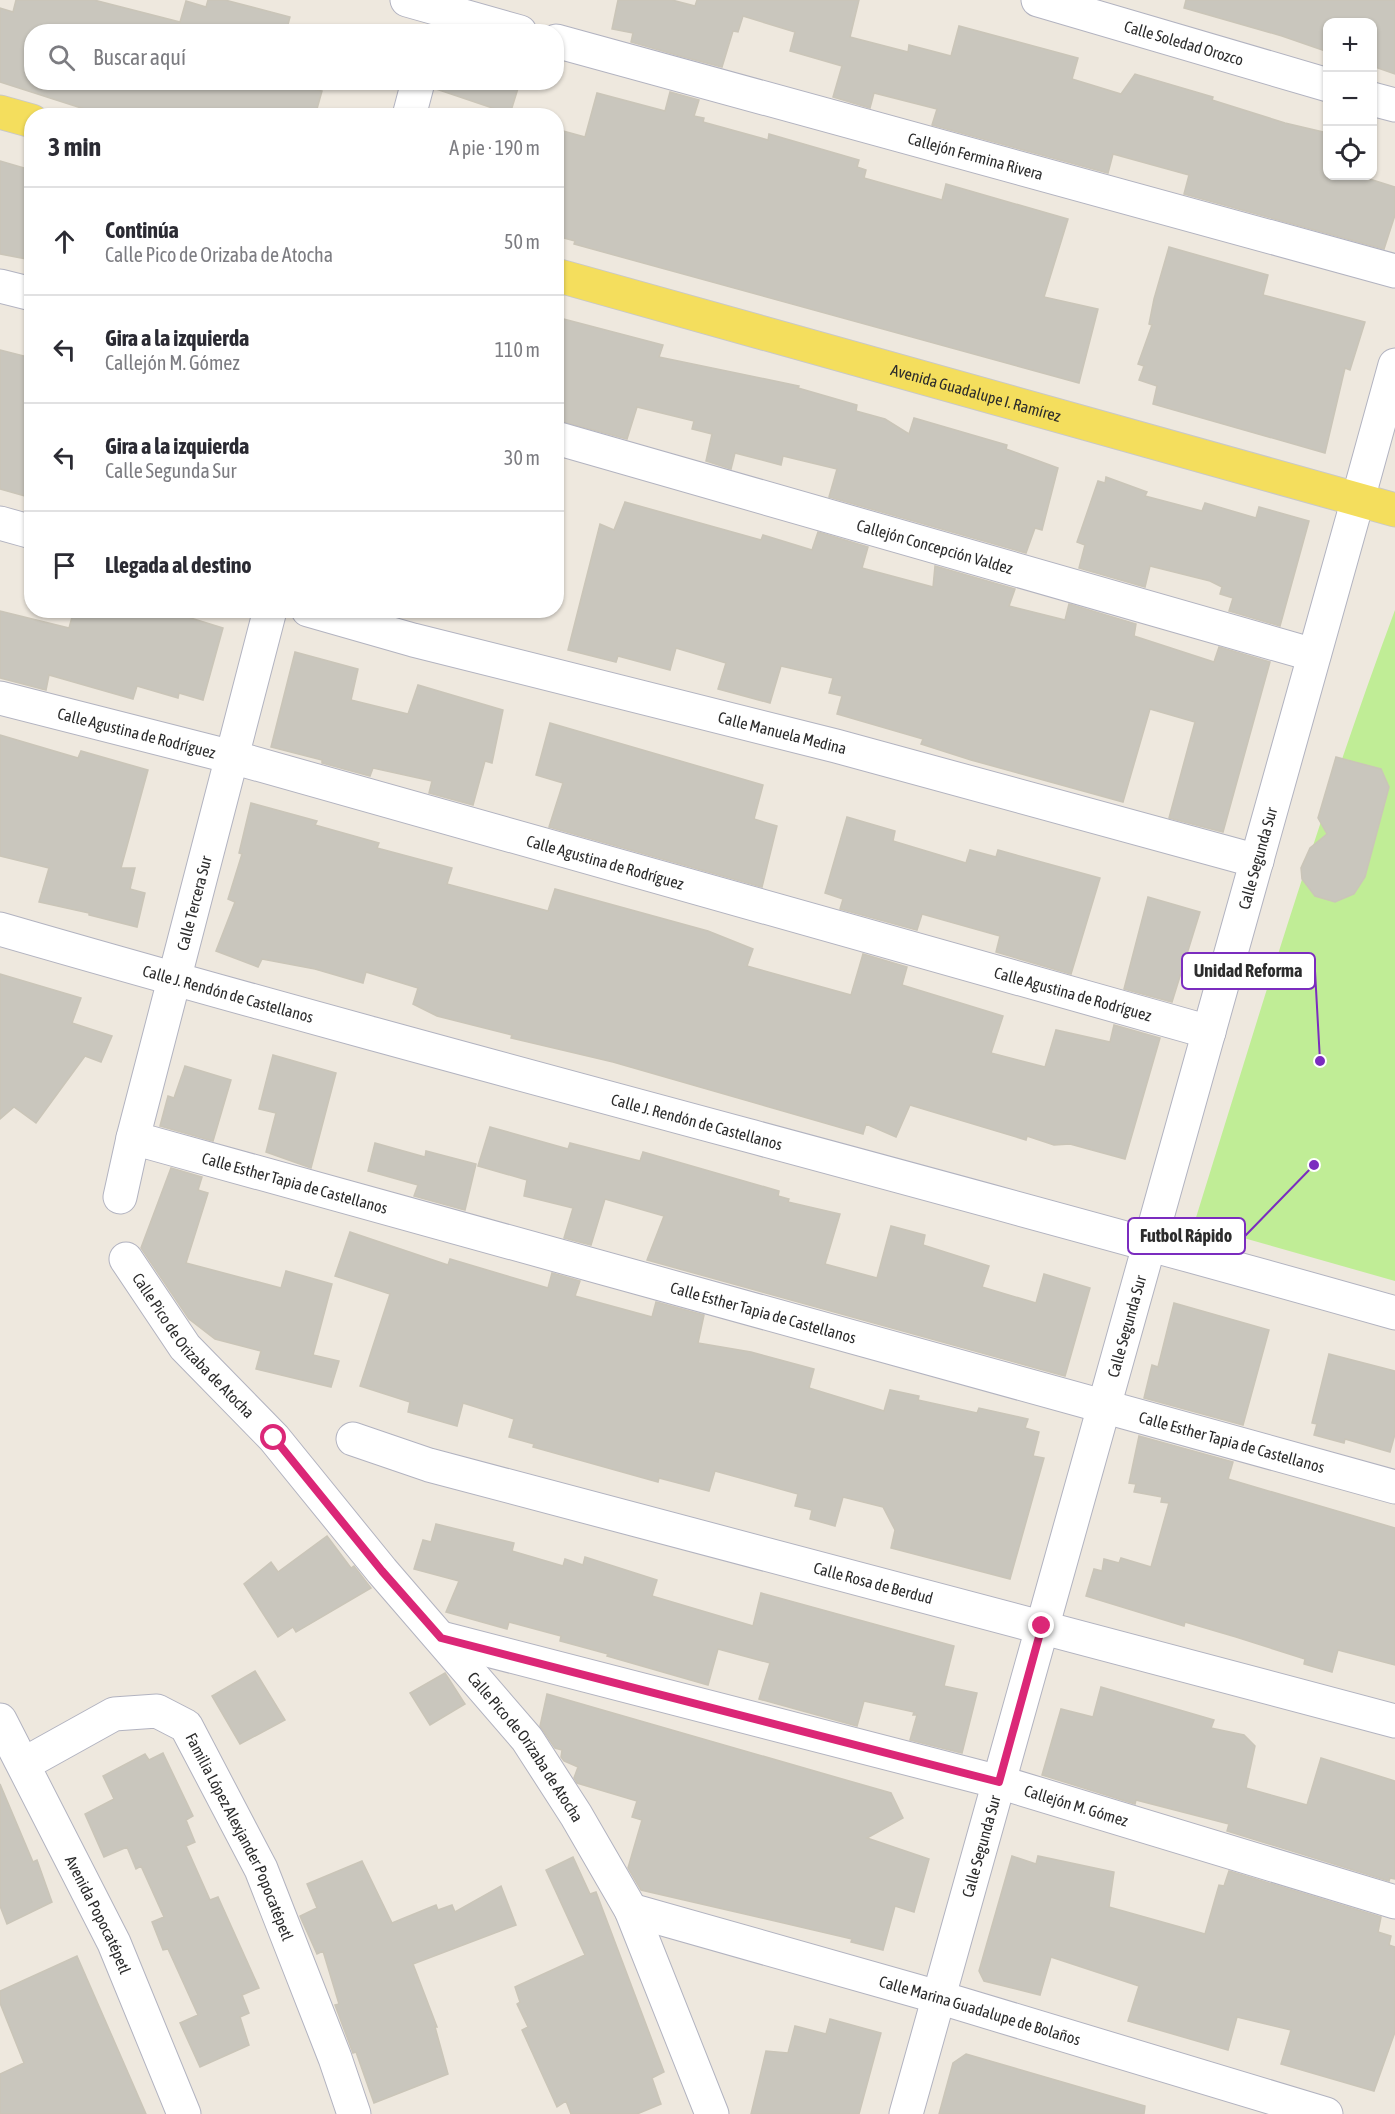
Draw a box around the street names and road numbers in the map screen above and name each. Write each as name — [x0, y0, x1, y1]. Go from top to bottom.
street label: Calle Soledad Orozco — [1122, 17, 1246, 69]
street label: Callejón Fermina Rivera — [906, 129, 1045, 183]
street label: Avenida Guadalupe I. Ramírez — [889, 360, 1063, 425]
street label: Callejón Concepción Valdez — [855, 516, 1015, 577]
street label: Calle Agustina de Rodríguez — [56, 704, 218, 762]
street label: Calle Manuela Medina — [716, 708, 849, 757]
street label: Calle Segunda Sur — [1235, 805, 1280, 911]
street label: Calle Agustina de Rodríguez — [524, 831, 686, 893]
street label: Calle Tercera Sur — [173, 854, 215, 952]
street label: Calle J. Rendón de Castellanos — [141, 961, 316, 1026]
street label: Calle Agustina de Rodríguez — [992, 963, 1154, 1024]
street label: Calle J. Rendón de Castellanos — [609, 1090, 785, 1153]
street label: Calle Esther Tapia de Castellanos — [200, 1149, 390, 1217]
street label: Calle Pico de Orizaba de Atocha — [129, 1269, 258, 1421]
street label: Calle Segunda Sur — [1104, 1273, 1149, 1379]
street label: Calle Esther Tapia de Castellanos — [668, 1278, 859, 1347]
street label: Calle Esther Tapia de Castellanos — [1137, 1408, 1327, 1476]
street label: Calle Rosa de Berdud — [812, 1558, 935, 1607]
street label: Calle Pico de Orizaba de Atocha — [464, 1668, 587, 1825]
street label: Familia López Alexjander Popocatépetl — [182, 1730, 297, 1944]
street label: Callejón M. Gómez — [1022, 1781, 1131, 1830]
street label: Calle Segunda Sur — [958, 1793, 1004, 1899]
street label: Avenida Popocatépetl — [62, 1852, 135, 1977]
street label: Calle Marina Guadalupe de Bolaños — [877, 1972, 1083, 2049]

